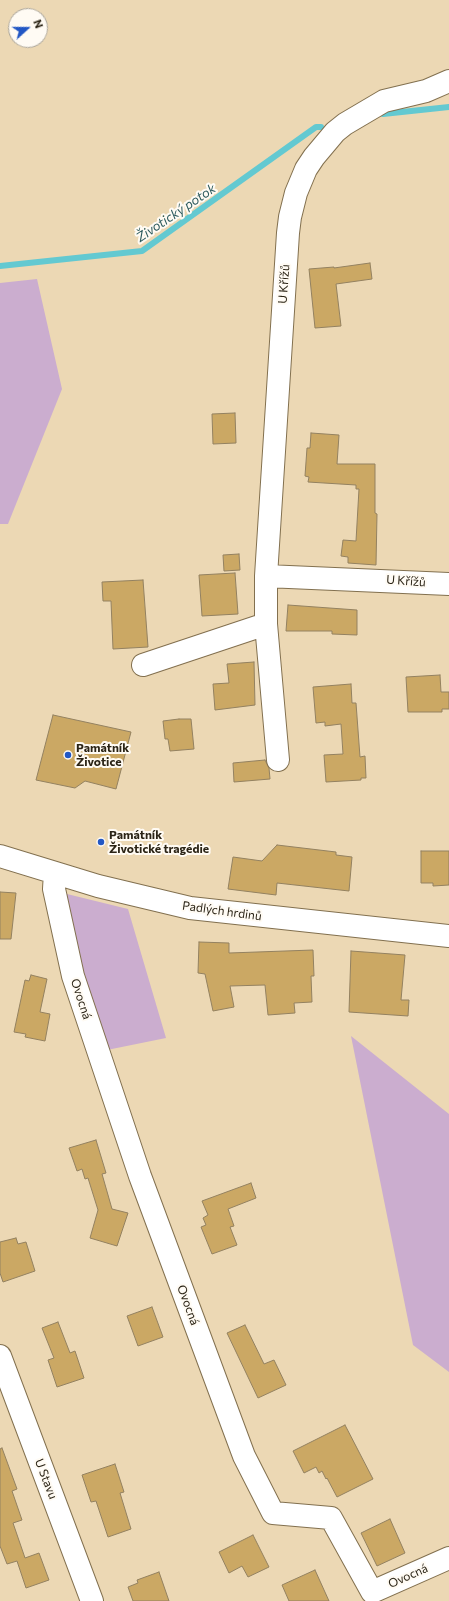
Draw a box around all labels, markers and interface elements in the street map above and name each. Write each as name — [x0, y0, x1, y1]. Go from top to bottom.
north arrow — [8, 8, 48, 48]
text: N — [31, 18, 46, 30]
water label: Životický potok — [133, 181, 219, 245]
street label: U Křížů — [275, 264, 293, 304]
street label: U Křížů — [386, 572, 426, 590]
place label: Památník Životice — [76, 741, 129, 769]
marker: Památník Životice — [63, 750, 73, 760]
place label: Památník Životické tragédie — [109, 828, 209, 856]
marker: Památník Životické tragédie — [96, 837, 106, 847]
street label: Padlých hrdinů — [181, 898, 263, 924]
street label: Ovocná — [68, 977, 94, 1021]
street label: Ovocná — [174, 1283, 202, 1327]
street label: U Stavu — [32, 1457, 60, 1501]
street label: Ovocná — [386, 1561, 430, 1591]

